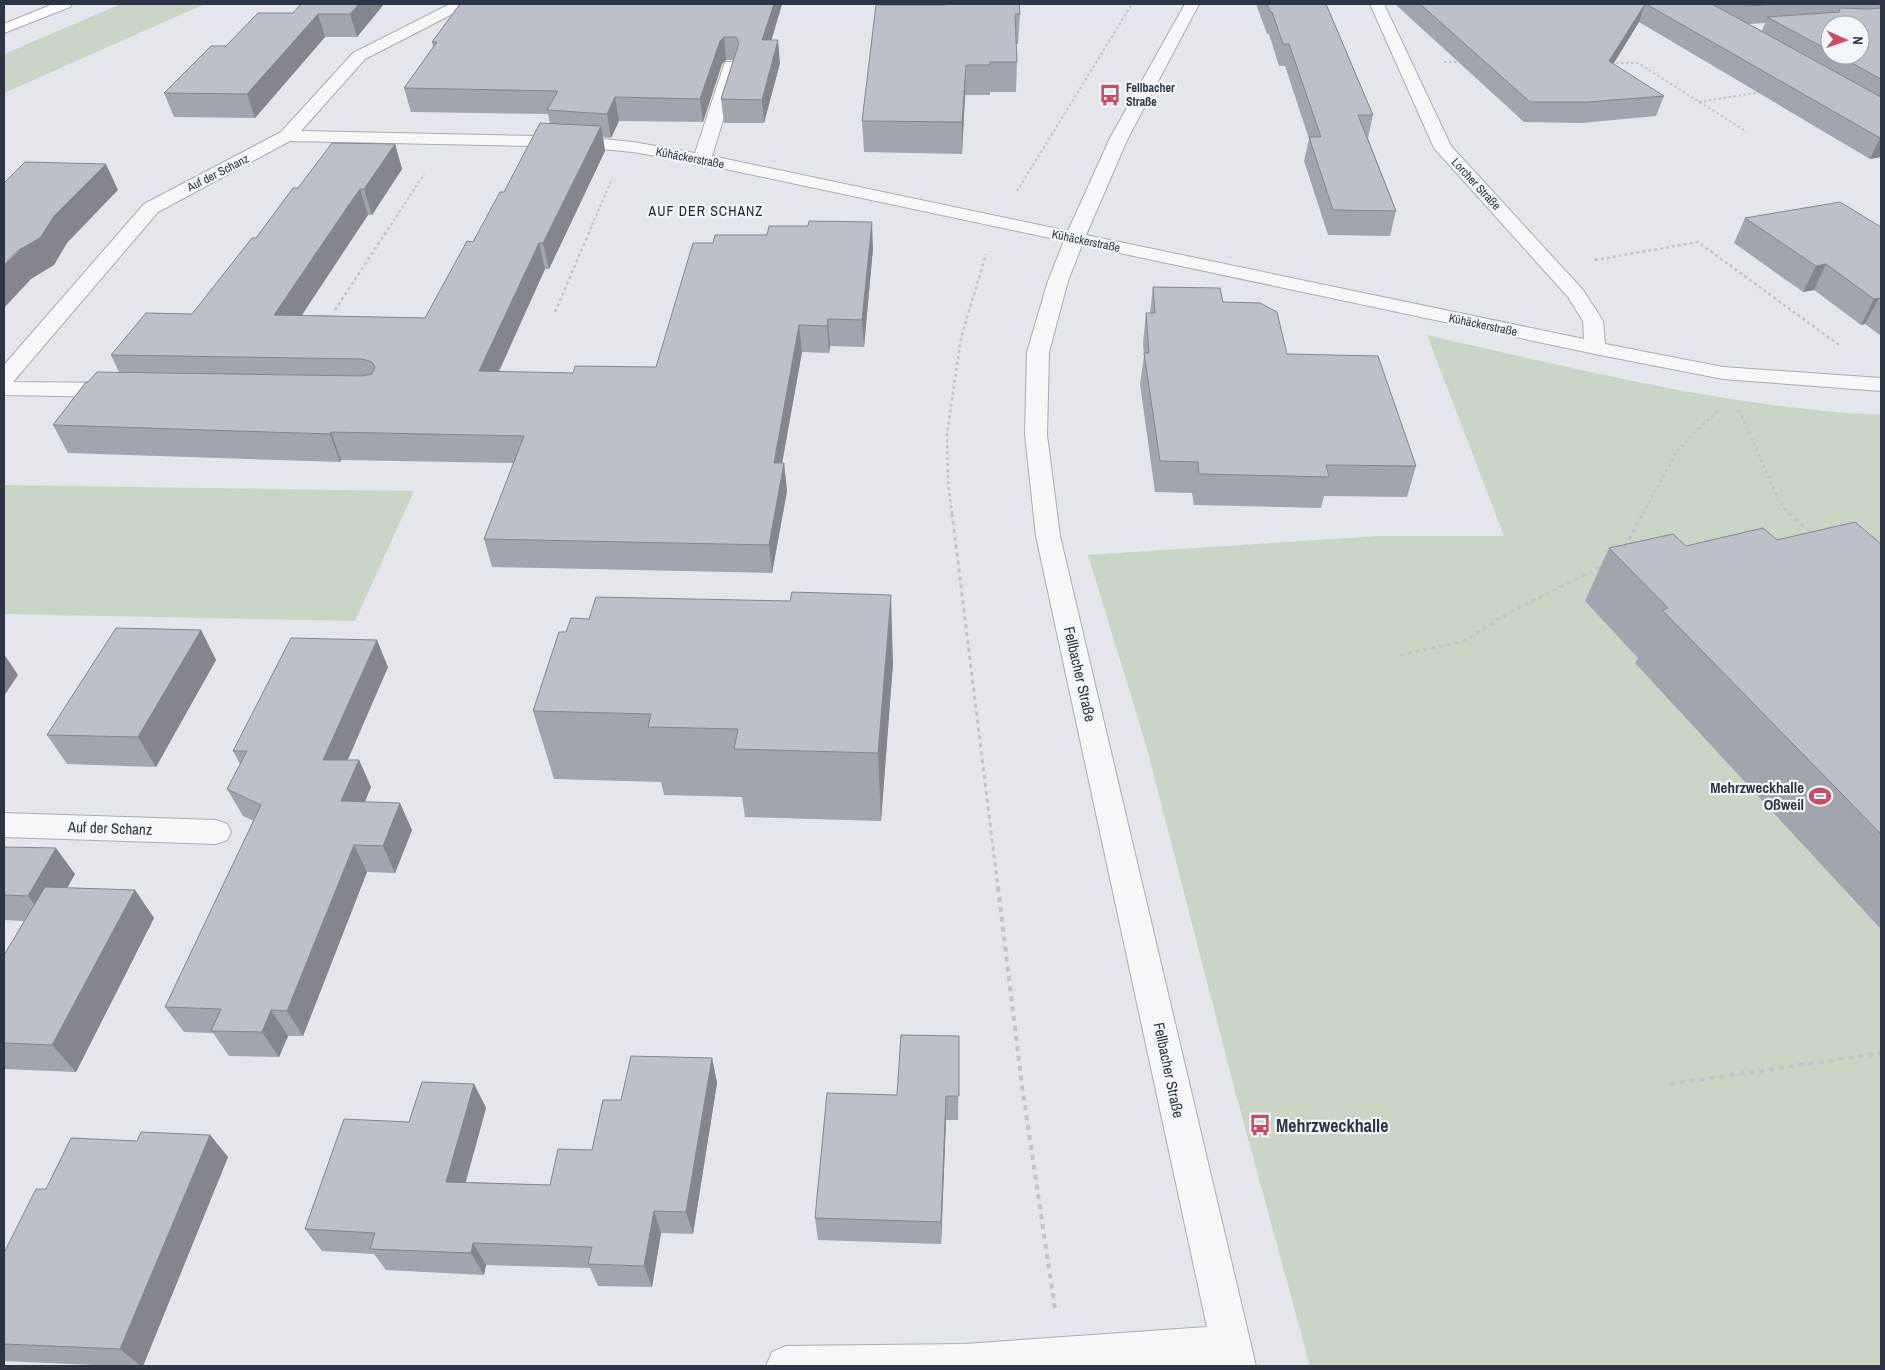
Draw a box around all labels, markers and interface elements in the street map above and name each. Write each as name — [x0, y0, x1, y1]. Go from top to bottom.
north arrow — [1820, 15, 1870, 65]
text: N — [1849, 36, 1867, 45]
place label: Fellbacher Straße — [1126, 80, 1175, 110]
bus stop icon: Fellbacher Straße — [1097, 82, 1123, 108]
street label: Kühäckerstraße — [654, 144, 726, 172]
street label: Auf der Schanz — [183, 151, 252, 196]
street label: Lorcher Straße — [1448, 155, 1504, 213]
district label: AUF DER SCHANZ — [648, 202, 763, 220]
street label: Kühäckerstraße — [1050, 226, 1122, 256]
street label: Kühäckerstraße — [1447, 310, 1519, 340]
street label: Fellbacher Straße — [1059, 624, 1101, 724]
place label: Mehrzweckhalle Oßweil — [1710, 777, 1804, 815]
sports icon: Mehrzweckhalle Oßweil — [1807, 783, 1833, 809]
street label: Auf der Schanz — [67, 816, 152, 840]
street label: Fellbacher Straße — [1149, 1020, 1189, 1120]
bus stop icon: Mehrzweckhalle — [1247, 1112, 1273, 1138]
place label: Mehrzweckhalle — [1276, 1113, 1388, 1138]

